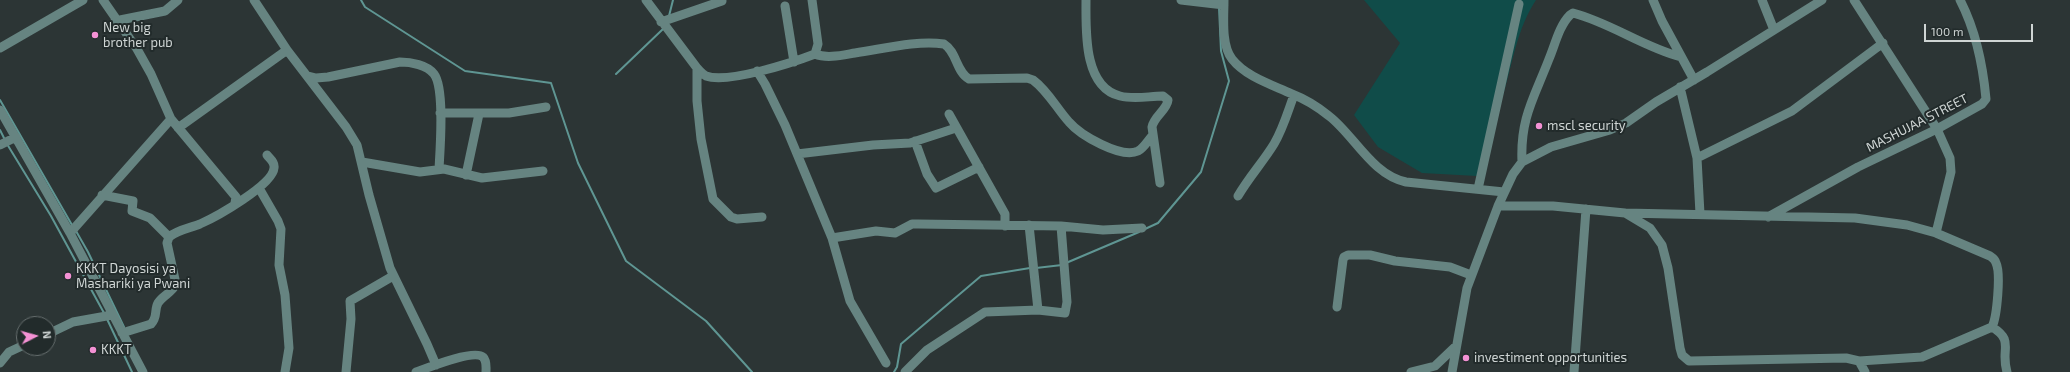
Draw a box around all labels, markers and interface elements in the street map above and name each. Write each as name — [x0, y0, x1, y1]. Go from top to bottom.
scale bar — [1926, 16, 2035, 42]
place label: New big brother pub — [103, 20, 173, 51]
text: 100 m — [1931, 24, 1963, 38]
marker: New big brother pub — [90, 30, 100, 40]
street label: MASHUJAA STREET — [1863, 91, 1971, 155]
place label: mscl security — [1547, 118, 1626, 134]
marker: mscl security — [1534, 121, 1544, 131]
place label: KKKT Dayosisi ya Mashariki ya Pwani — [76, 261, 190, 292]
marker: KKKT Dayosisi ya Mashariki ya Pwani — [63, 271, 73, 281]
north arrow — [16, 316, 56, 356]
text: N — [41, 330, 54, 339]
place label: KKKT — [101, 342, 132, 358]
marker: KKKT — [88, 345, 98, 355]
place label: investiment opportunities — [1474, 350, 1627, 366]
marker: investiment opportunities — [1461, 353, 1471, 363]

